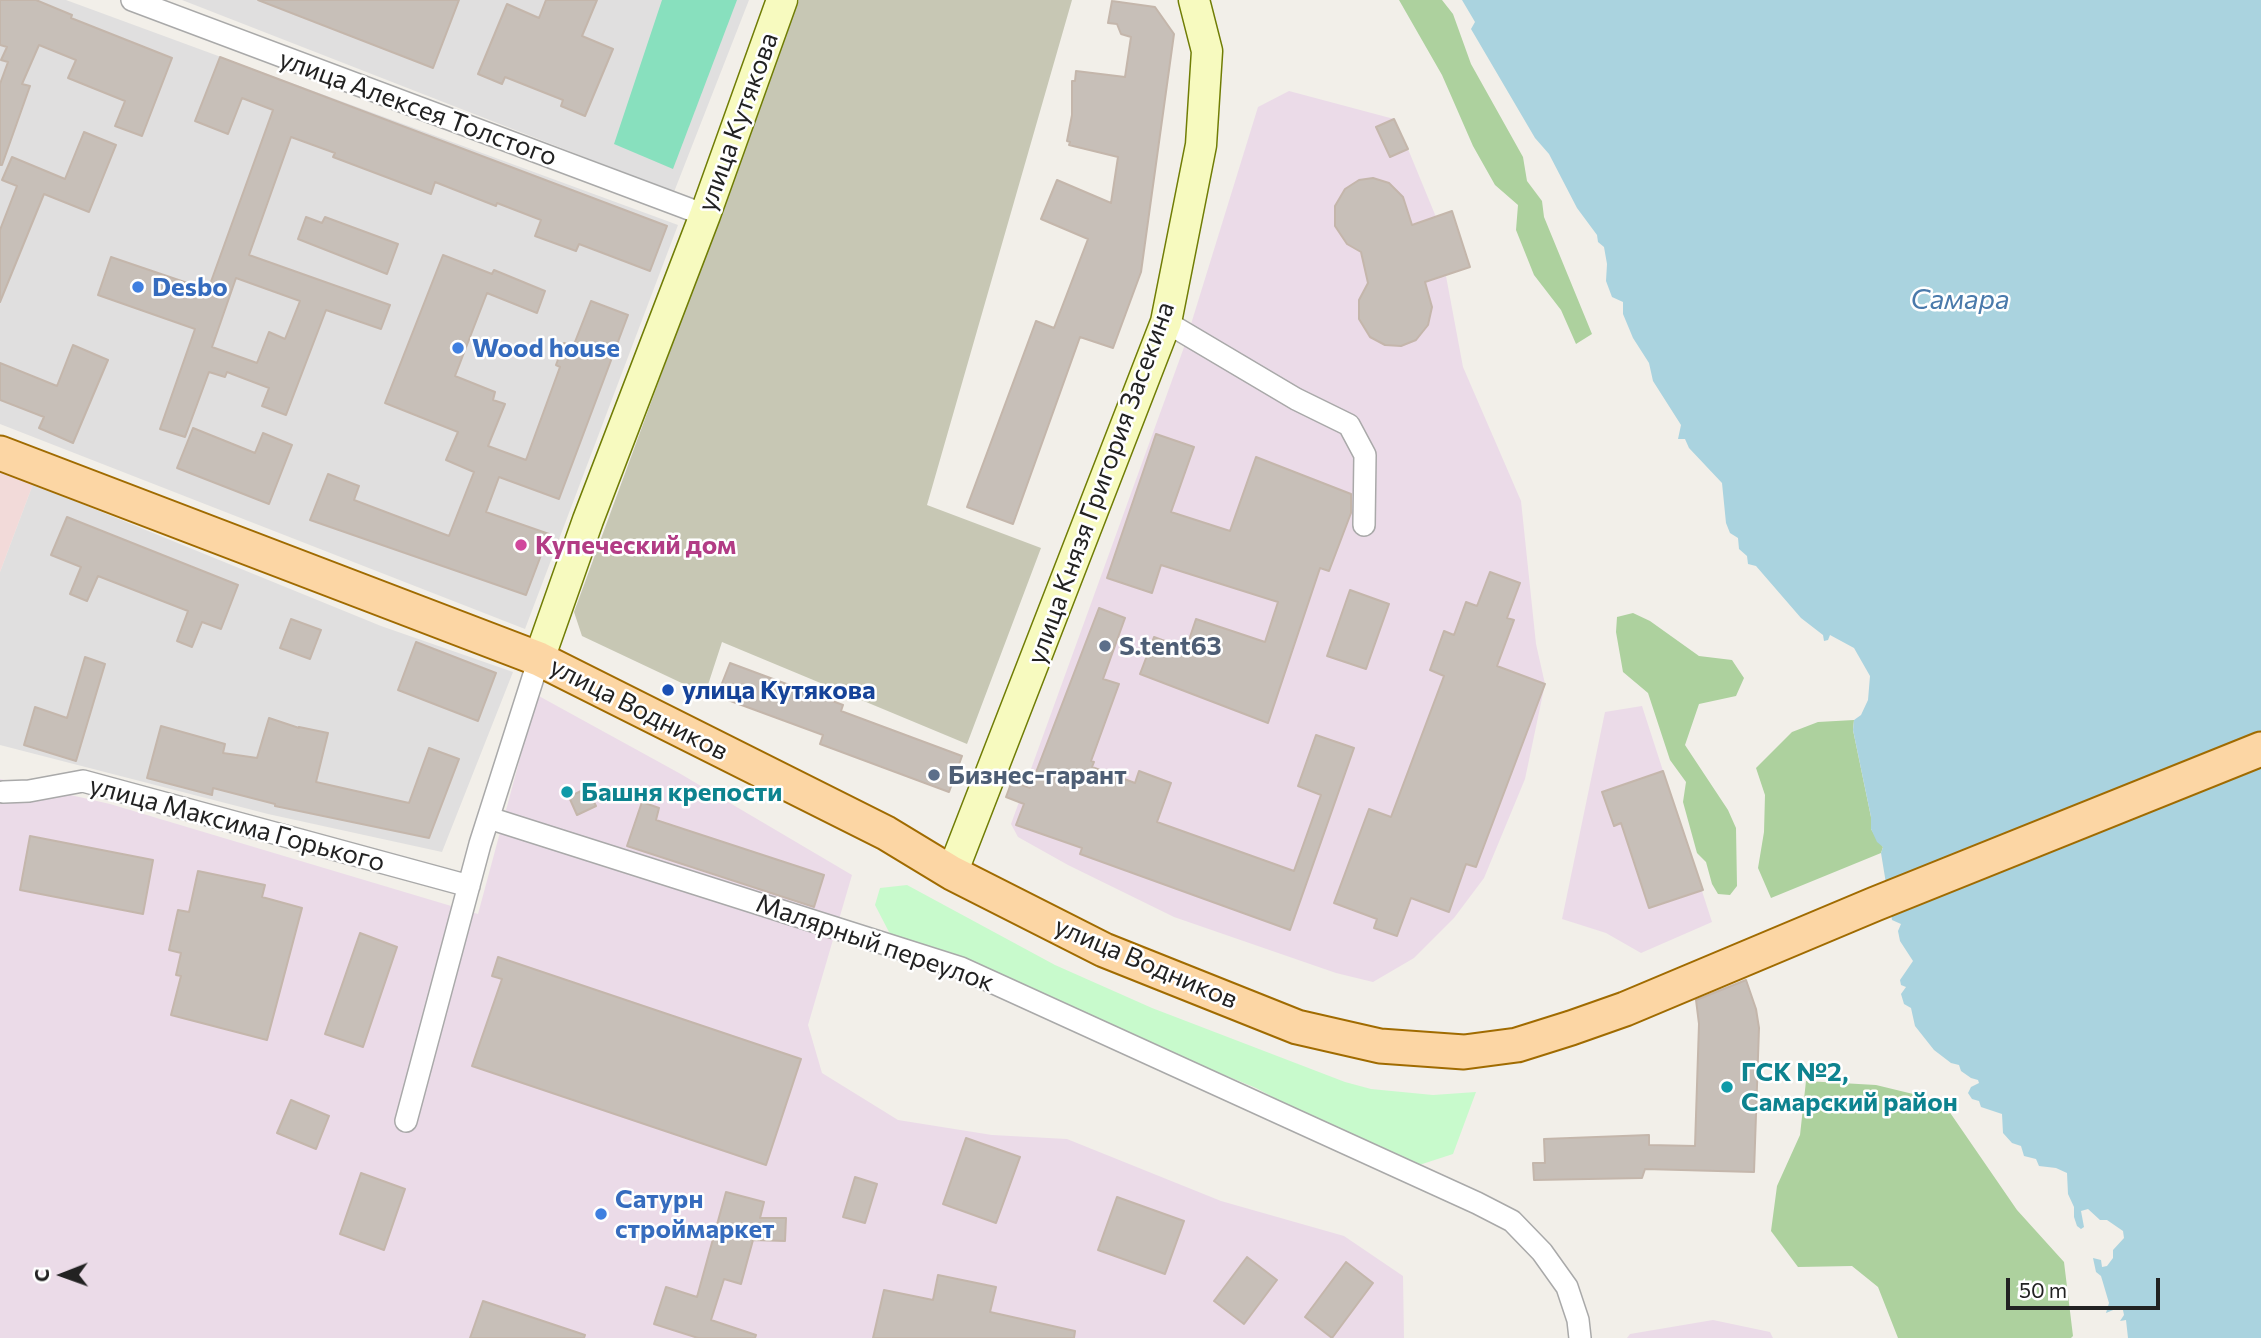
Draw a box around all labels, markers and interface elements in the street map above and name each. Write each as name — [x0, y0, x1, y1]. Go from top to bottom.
street label: улица Кутякова — [691, 28, 785, 216]
street label: улица Алексея Толстого — [275, 43, 561, 173]
place label: Desbo — [152, 271, 228, 303]
marker: Desbo — [130, 279, 146, 295]
water label: Самара — [1910, 283, 2010, 317]
street label: улица Князя Григория Засекина — [1021, 298, 1181, 668]
place label: Wood house — [472, 332, 620, 364]
marker: Wood house — [450, 340, 466, 356]
place label: Купеческий дом — [535, 529, 736, 561]
marker: Купеческий дом — [513, 537, 529, 553]
place label: S.tent63 — [1119, 630, 1222, 662]
marker: S.tent63 — [1097, 638, 1113, 654]
street label: улица Водников — [545, 651, 733, 767]
place label: улица Кутякова — [682, 674, 876, 706]
marker: улица Кутякова — [660, 682, 676, 698]
place label: Бизнес-гарант — [948, 759, 1127, 791]
marker: Бизнес-гарант — [926, 767, 942, 783]
street label: улица Максима Горького — [86, 770, 388, 878]
place label: Башня крепости — [581, 776, 782, 808]
marker: Башня крепости — [559, 784, 575, 800]
street label: Малярный переулок — [752, 888, 998, 998]
street label: улица Водников — [1050, 910, 1242, 1016]
place label: ГСК №2, Самарский район — [1741, 1056, 1958, 1118]
marker: ГСК №2, Самарский район — [1719, 1079, 1735, 1095]
place label: Сатурн строймаркет — [615, 1183, 775, 1244]
marker: Сатурн строймаркет — [593, 1206, 609, 1222]
north arrow — [28, 1240, 98, 1310]
scale bar — [2009, 1264, 2163, 1308]
text: С — [30, 1269, 53, 1282]
text: 50 m — [2019, 1277, 2067, 1302]

